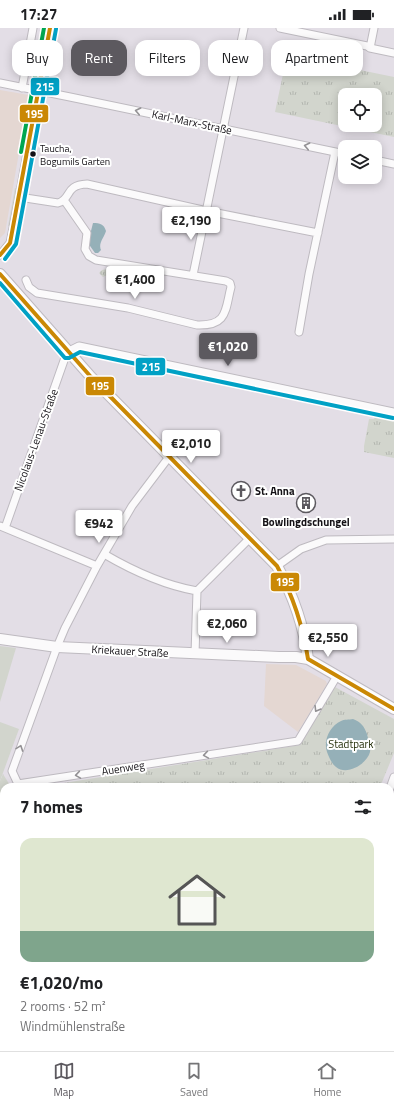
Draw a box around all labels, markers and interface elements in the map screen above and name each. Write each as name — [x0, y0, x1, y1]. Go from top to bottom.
text: 17:27 — [20, 3, 57, 26]
chip: Buy — [12, 40, 63, 76]
chip: Rent — [71, 40, 127, 76]
chip: Filters — [135, 40, 200, 76]
chip: New — [208, 40, 263, 76]
chip: Apartment — [271, 40, 363, 76]
line badge: 215 — [30, 77, 60, 96]
text: 215 — [36, 79, 54, 95]
map controls — [338, 88, 382, 184]
button: locate — [338, 88, 382, 132]
line badge: 195 — [19, 104, 49, 123]
text: 195 — [25, 106, 43, 122]
street label: Karl-Marx-Straße — [150, 106, 234, 138]
one-way arrow — [135, 107, 142, 115]
button: layers — [338, 140, 382, 184]
place label: Taucha, Bogumils Garten — [40, 141, 110, 169]
one-way arrow — [304, 142, 310, 150]
marker: Taucha, Bogumils Garten — [28, 149, 38, 159]
pin: €2,190 — [158, 207, 224, 241]
text: €2,190 — [171, 210, 211, 230]
pin: €1,400 — [102, 266, 168, 300]
text: €1,400 — [115, 269, 155, 289]
pin: €1,020 — [195, 333, 261, 367]
text: €1,020 — [208, 336, 248, 356]
line badge: 215 — [135, 357, 166, 376]
text: 215 — [142, 359, 160, 375]
line badge: 195 — [85, 376, 115, 396]
text: 195 — [91, 378, 109, 394]
street label: Nicolaus-Lenau-Straße — [10, 386, 62, 493]
pin: €2,010 — [158, 430, 224, 464]
text: €2,010 — [171, 433, 211, 453]
church icon: St. Anna — [230, 480, 252, 502]
place label: St. Anna — [255, 483, 295, 499]
building icon: Bowlingdschungel — [295, 492, 317, 514]
pin: €942 — [75, 510, 123, 544]
text: €942 — [84, 513, 114, 533]
place label: Bowlingdschungel — [262, 514, 350, 530]
line badge: 195 — [270, 572, 300, 592]
text: 195 — [276, 574, 294, 590]
pin: €2,060 — [194, 610, 260, 644]
text: €2,060 — [207, 613, 247, 633]
pin: €2,550 — [295, 624, 361, 658]
text: €2,550 — [308, 627, 348, 647]
street label: Kriekauer Straße — [91, 641, 169, 661]
one-way arrow — [314, 705, 321, 712]
park label: Stadtpark — [328, 736, 374, 752]
one-way arrow — [15, 745, 23, 752]
one-way arrow — [203, 750, 209, 759]
street label: Auenweg — [100, 757, 146, 779]
one-way arrow — [75, 770, 81, 779]
text: 7 homes — [20, 794, 83, 820]
icon: filters — [352, 796, 374, 818]
icon: home — [161, 864, 233, 936]
text: €1,020/mo — [20, 970, 103, 996]
text: 2 rooms · 52 m² — [20, 996, 106, 1016]
text: Windmühlenstraße — [20, 1016, 125, 1036]
tab: Map — [53, 1060, 75, 1100]
tab: Saved — [180, 1060, 208, 1100]
tab: Home — [313, 1060, 341, 1100]

